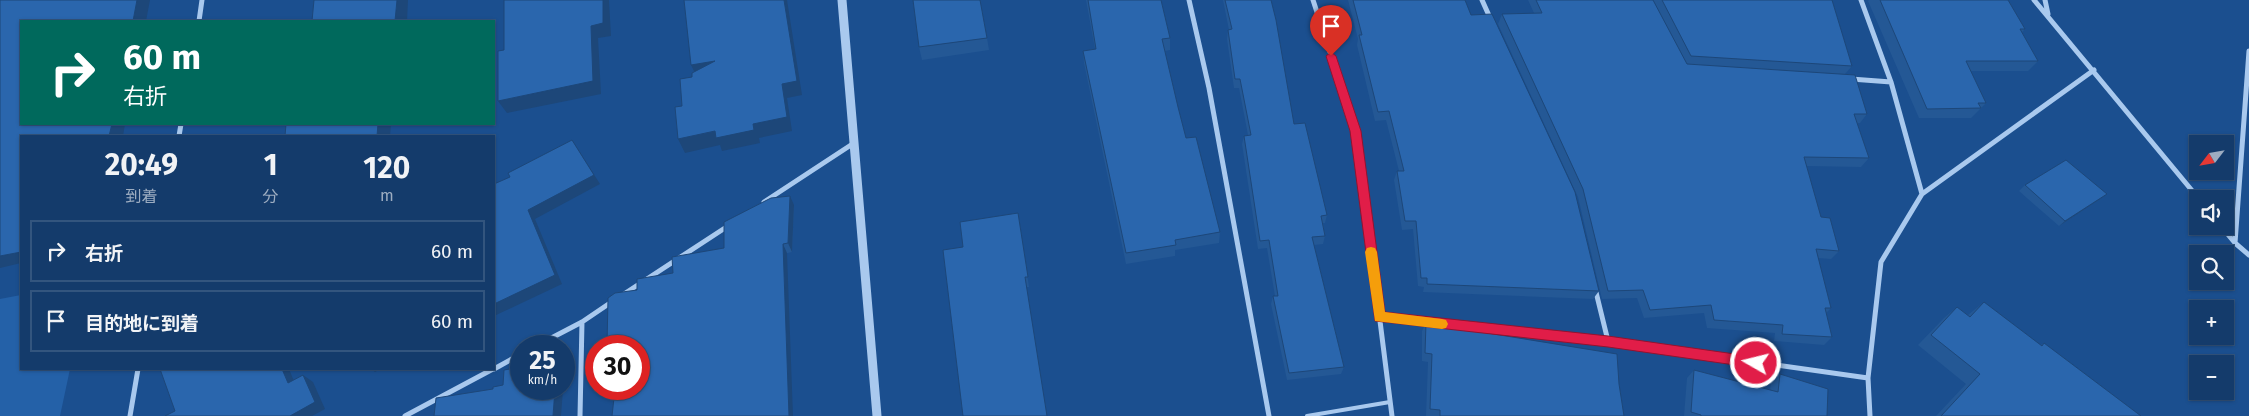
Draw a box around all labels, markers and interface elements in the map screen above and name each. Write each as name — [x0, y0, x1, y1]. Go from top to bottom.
pin — [1310, 5, 1352, 56]
icon: arrive — [1317, 12, 1345, 40]
text: 60 m — [123, 36, 201, 78]
icon: right — [40, 40, 105, 105]
text: 右折 — [123, 83, 167, 110]
north arrow — [2189, 135, 2234, 180]
map controls — [2189, 135, 2234, 400]
text: 20:49 — [105, 147, 178, 183]
text: 1 — [264, 147, 278, 183]
text: 120 — [363, 150, 410, 186]
text: m — [380, 186, 394, 205]
text: 到着 — [125, 187, 157, 206]
text: 分 — [263, 187, 279, 206]
button: sound — [2189, 190, 2234, 235]
icon: right — [42, 237, 70, 265]
text: 60 m — [431, 240, 473, 263]
text: 右折 — [85, 242, 123, 265]
button: search — [2189, 245, 2234, 290]
button: + — [2189, 300, 2234, 345]
icon: arrive — [42, 307, 70, 335]
text: 60 m — [431, 310, 473, 333]
text: 目的地に到着 — [85, 312, 199, 335]
speed limit sign: 30 — [585, 335, 650, 400]
position arrow — [1729, 336, 1781, 388]
text: 25 — [529, 346, 556, 376]
button: − — [2189, 355, 2234, 400]
text: km/h — [528, 373, 557, 387]

